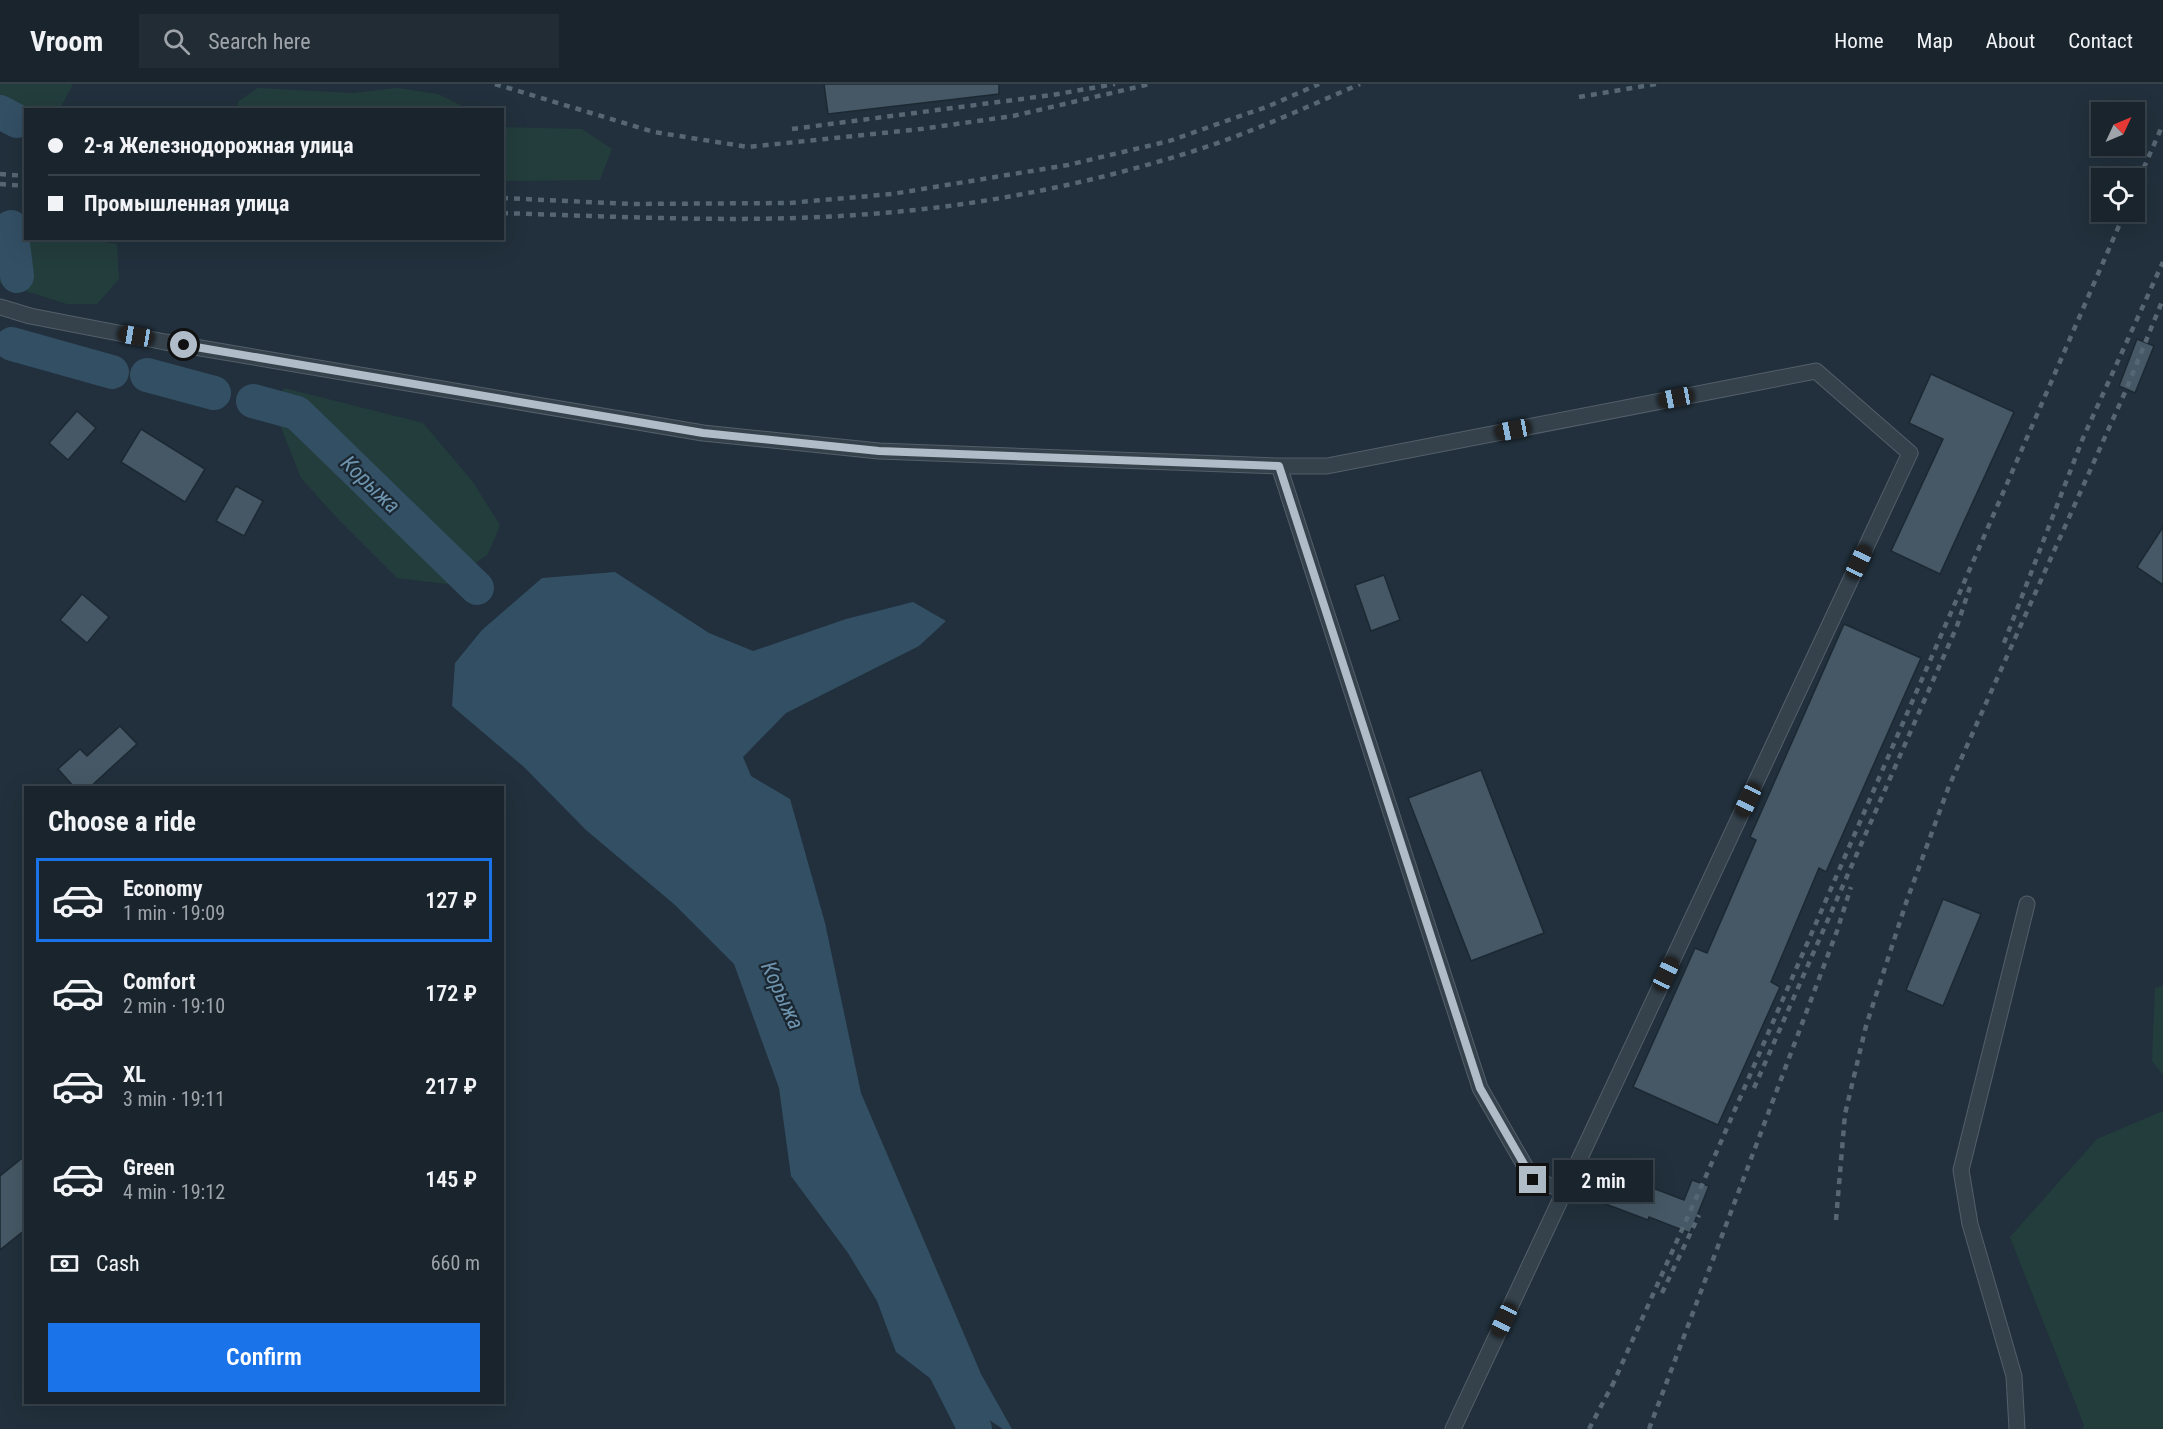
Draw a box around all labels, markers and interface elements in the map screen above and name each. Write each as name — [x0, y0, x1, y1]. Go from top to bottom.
search box — [139, 14, 559, 68]
text: Vroom — [30, 25, 103, 58]
icon: search — [160, 25, 193, 58]
text: Search here — [208, 29, 311, 54]
text: Home — [1834, 29, 1884, 53]
text: Map — [1917, 29, 1953, 53]
text: About — [1986, 29, 2035, 53]
text: Contact — [2068, 29, 2133, 53]
north arrow — [2091, 102, 2145, 156]
map controls — [2091, 102, 2145, 222]
text: 2-я Железнодорожная улица — [84, 133, 354, 158]
button: locate — [2091, 168, 2145, 222]
text: Промышленная улица — [84, 191, 289, 216]
car — [117, 324, 155, 348]
route start — [170, 331, 197, 358]
car — [1657, 386, 1695, 410]
car — [1494, 418, 1532, 442]
water label: Корыжа — [336, 450, 405, 518]
car — [1843, 542, 1875, 582]
car — [1732, 780, 1764, 820]
text: Choose a ride — [48, 806, 196, 838]
icon: car — [51, 873, 105, 927]
text: Economy — [123, 876, 203, 901]
text: 127 ₽ — [425, 888, 477, 913]
text: 1 min · 19:09 — [123, 901, 225, 925]
car — [1650, 954, 1682, 994]
water label: Корыжа — [756, 957, 809, 1033]
icon: car — [51, 966, 105, 1020]
text: Comfort — [123, 969, 196, 994]
text: 172 ₽ — [425, 981, 477, 1006]
text: 2 min · 19:10 — [123, 994, 225, 1018]
icon: car — [51, 1059, 105, 1113]
text: XL — [123, 1062, 146, 1087]
text: 217 ₽ — [425, 1074, 477, 1099]
text: 3 min · 19:11 — [123, 1087, 225, 1111]
icon: car — [51, 1152, 105, 1206]
text: Green — [123, 1155, 175, 1180]
callout: 2 min — [1554, 1159, 1653, 1201]
route end — [1519, 1166, 1546, 1193]
text: 145 ₽ — [425, 1167, 477, 1192]
text: 2 min — [1581, 1169, 1626, 1193]
text: 4 min · 19:12 — [123, 1180, 225, 1204]
icon: cash — [48, 1247, 81, 1280]
text: Cash — [96, 1251, 140, 1276]
text: 660 m — [431, 1251, 480, 1275]
car — [1488, 1300, 1520, 1340]
button: Confirm — [48, 1323, 480, 1392]

